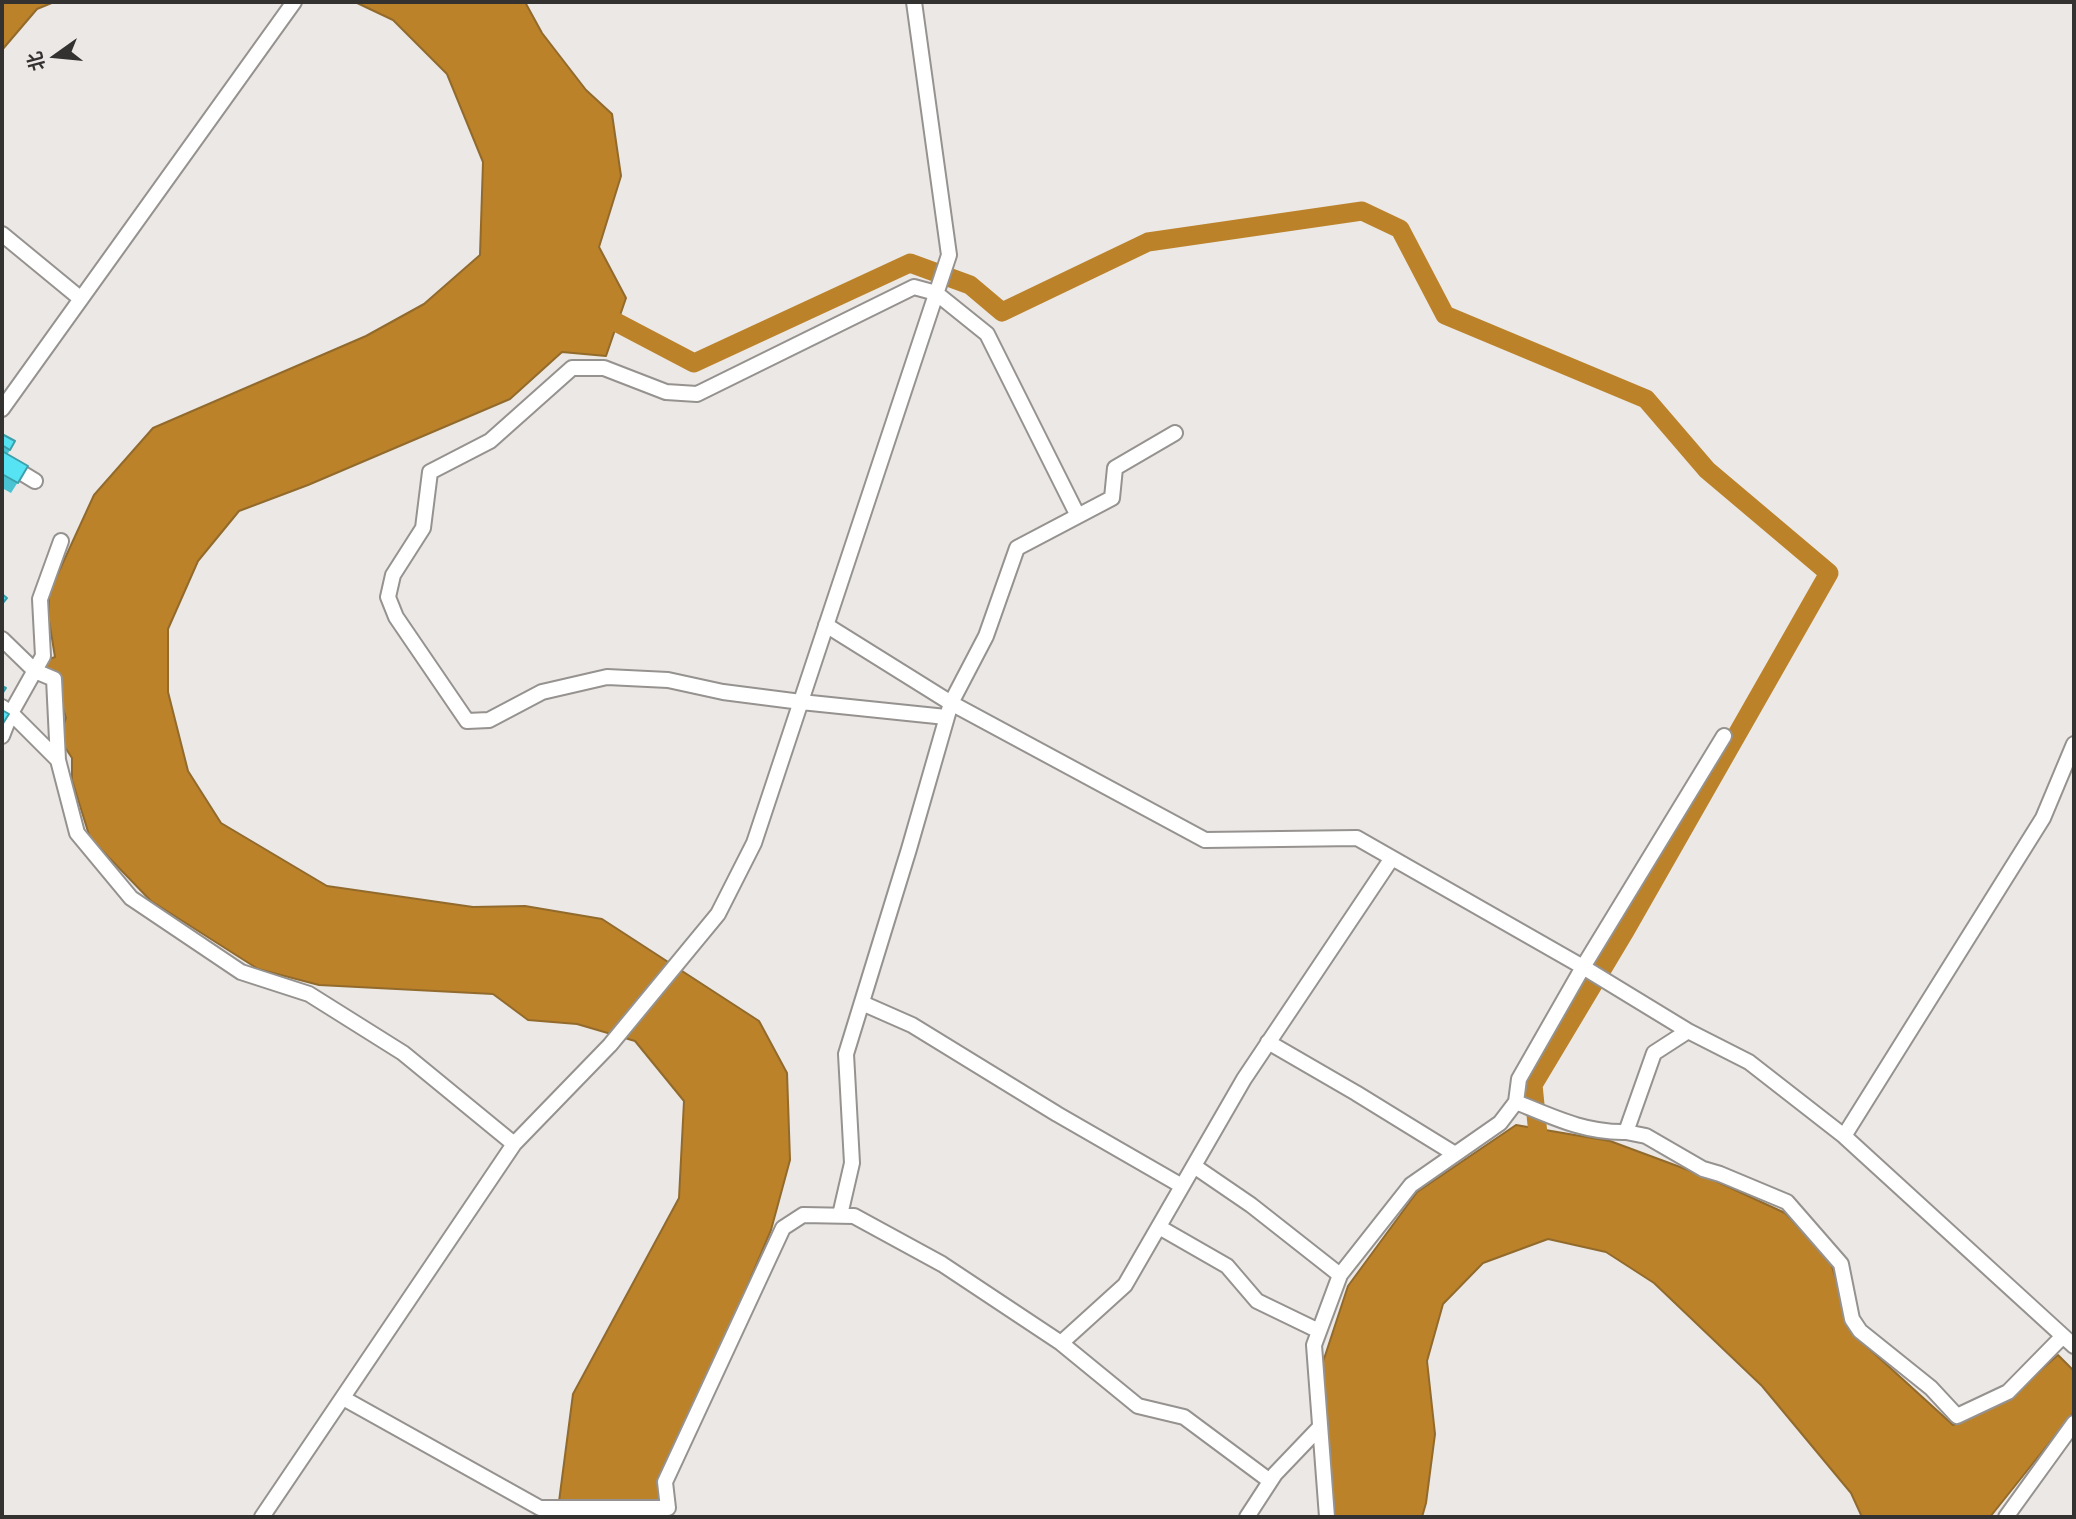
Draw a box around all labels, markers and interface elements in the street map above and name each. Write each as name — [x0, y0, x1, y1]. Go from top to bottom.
north arrow — [21, 21, 91, 91]
text: 北 — [19, 49, 52, 75]

